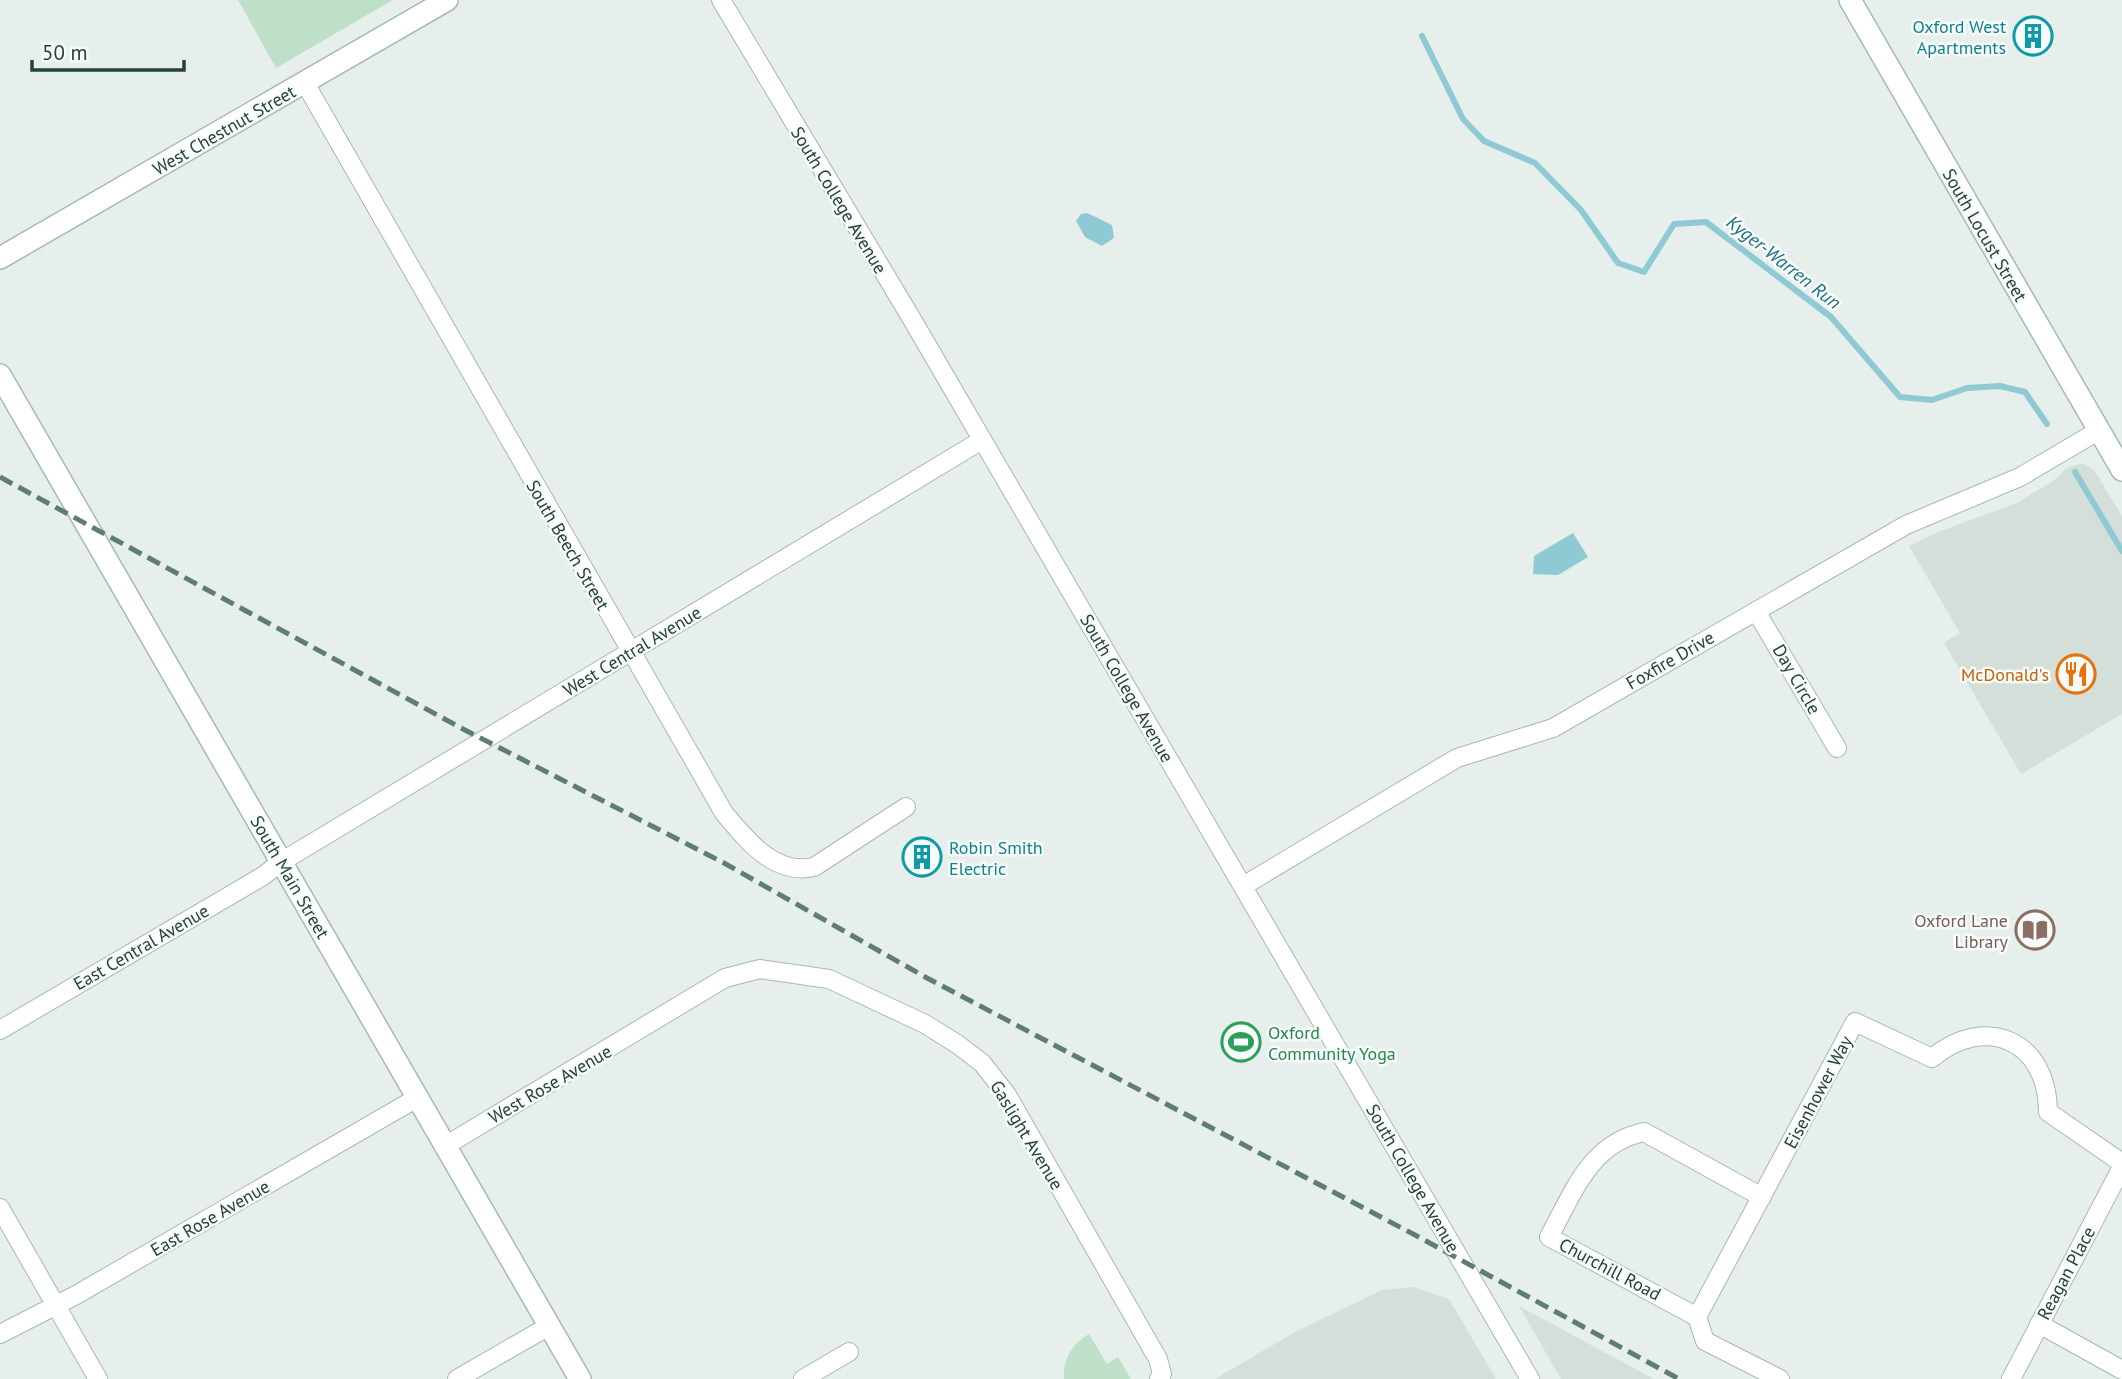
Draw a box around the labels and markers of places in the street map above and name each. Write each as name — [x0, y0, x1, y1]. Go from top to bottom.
place label: Oxford West Apartments — [1913, 15, 2006, 59]
building icon: Oxford West Apartments — [2012, 15, 2054, 57]
restaurant icon: McDonald's — [2055, 653, 2097, 695]
place label: McDonald's — [1961, 663, 2049, 686]
building icon: Robin Smith Electric — [901, 836, 943, 878]
place label: Robin Smith Electric — [949, 836, 1043, 880]
place label: Oxford Lane Library — [1914, 909, 2009, 953]
library icon: Oxford Lane Library — [2014, 909, 2056, 951]
sports icon: Oxford Community Yoga — [1220, 1021, 1262, 1063]
place label: Oxford Community Yoga — [1268, 1021, 1396, 1065]

